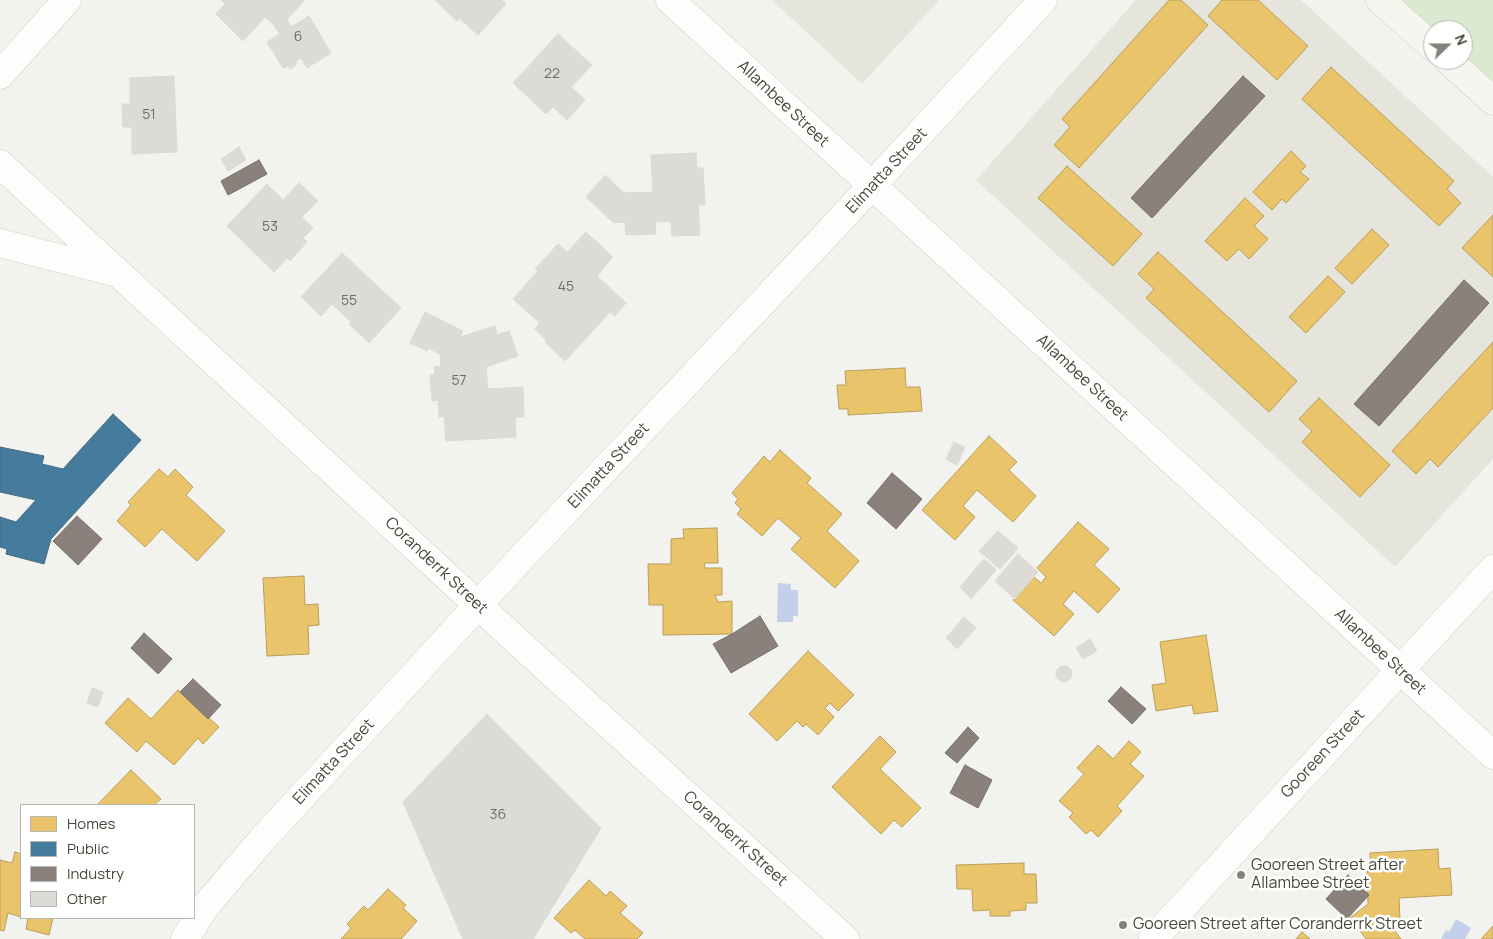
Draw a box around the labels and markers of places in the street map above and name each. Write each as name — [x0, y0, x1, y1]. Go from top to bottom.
place label: Gooreen Street after Allambee Street — [1251, 856, 1404, 894]
marker: Gooreen Street after Allambee Street — [1235, 869, 1247, 881]
place label: Gooreen Street after Coranderrk Street — [1133, 915, 1422, 935]
marker: Gooreen Street after Coranderrk Street — [1117, 919, 1129, 931]

